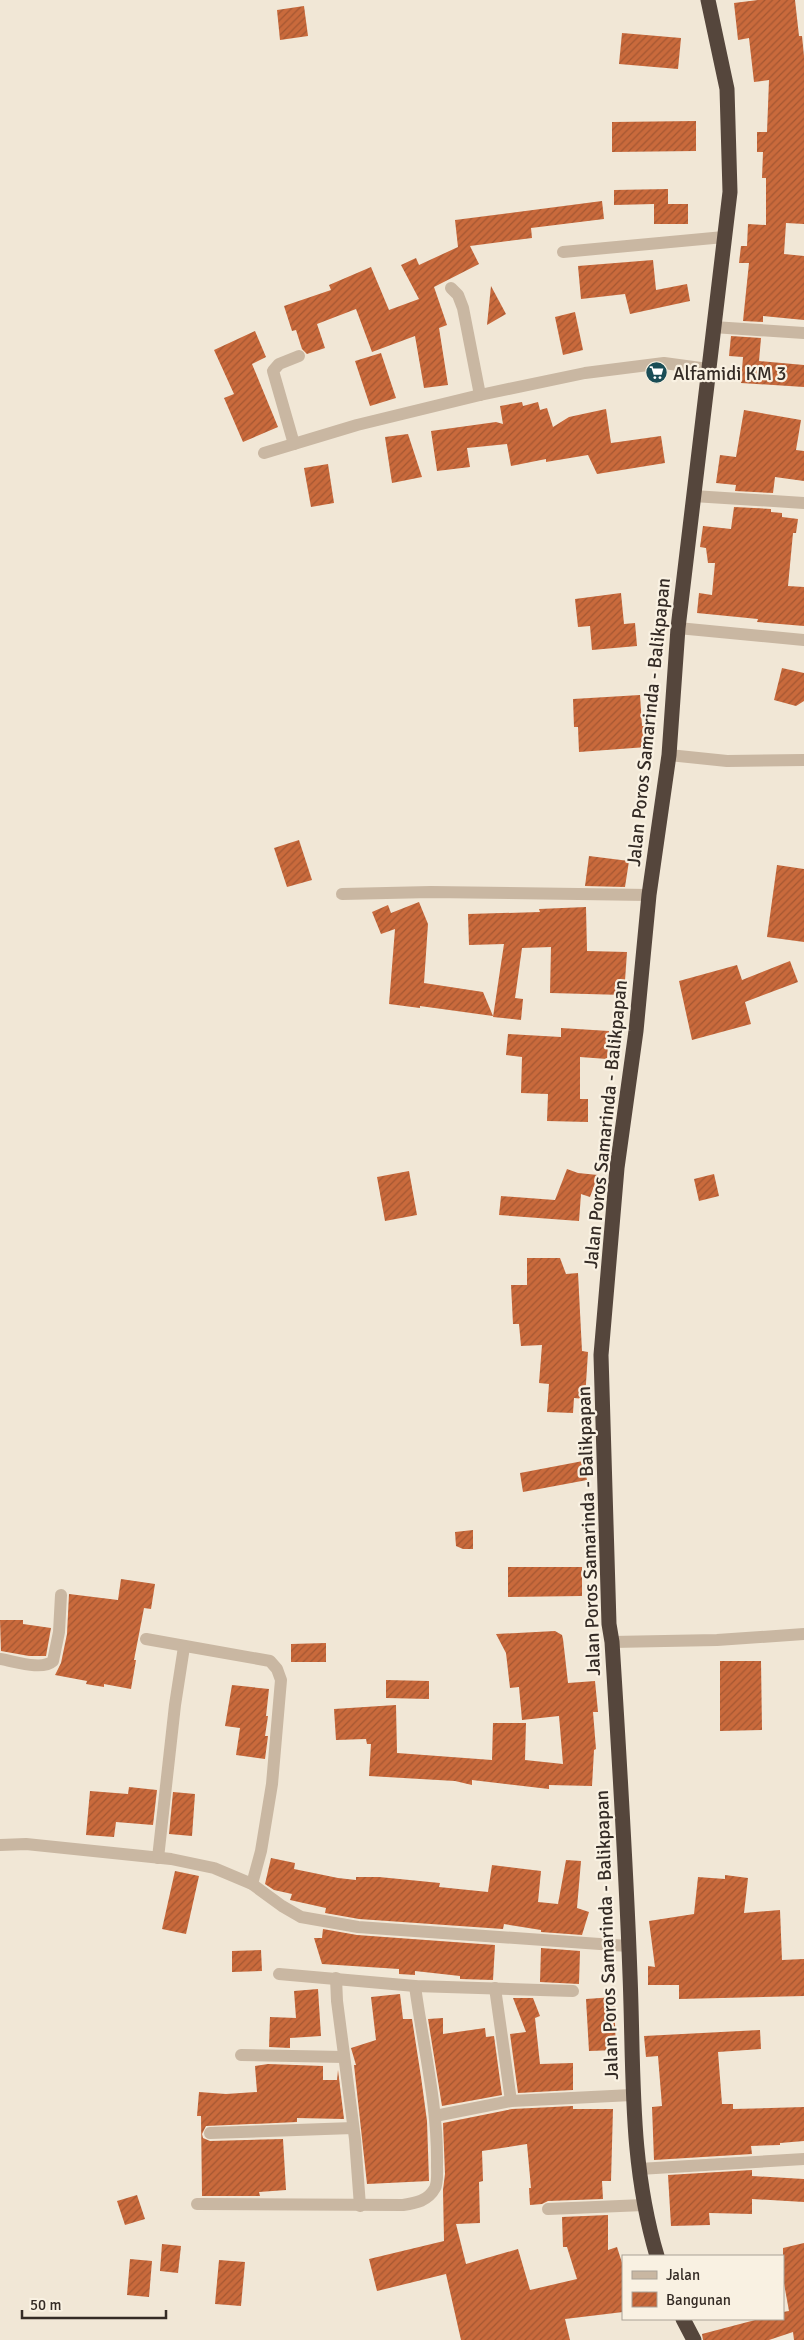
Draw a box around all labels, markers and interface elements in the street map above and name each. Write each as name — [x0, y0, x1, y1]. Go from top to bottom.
supermarket icon: Alfamidi KM 3 — [645, 361, 669, 385]
place label: Alfamidi KM 3 — [673, 362, 787, 386]
street label: Jalan Poros Samarinda - Balikpapan — [622, 577, 676, 868]
street label: Jalan Poros Samarinda - Balikpapan — [579, 979, 633, 1270]
street label: Jalan Poros Samarinda - Balikpapan — [572, 1386, 606, 1676]
street label: Jalan Poros Samarinda - Balikpapan — [590, 1790, 624, 2080]
legend — [622, 2255, 784, 2320]
text: Jalan — [666, 2266, 700, 2284]
scale bar — [22, 2288, 166, 2320]
text: Bangunan — [666, 2291, 731, 2309]
text: 50 m — [30, 2296, 61, 2314]

